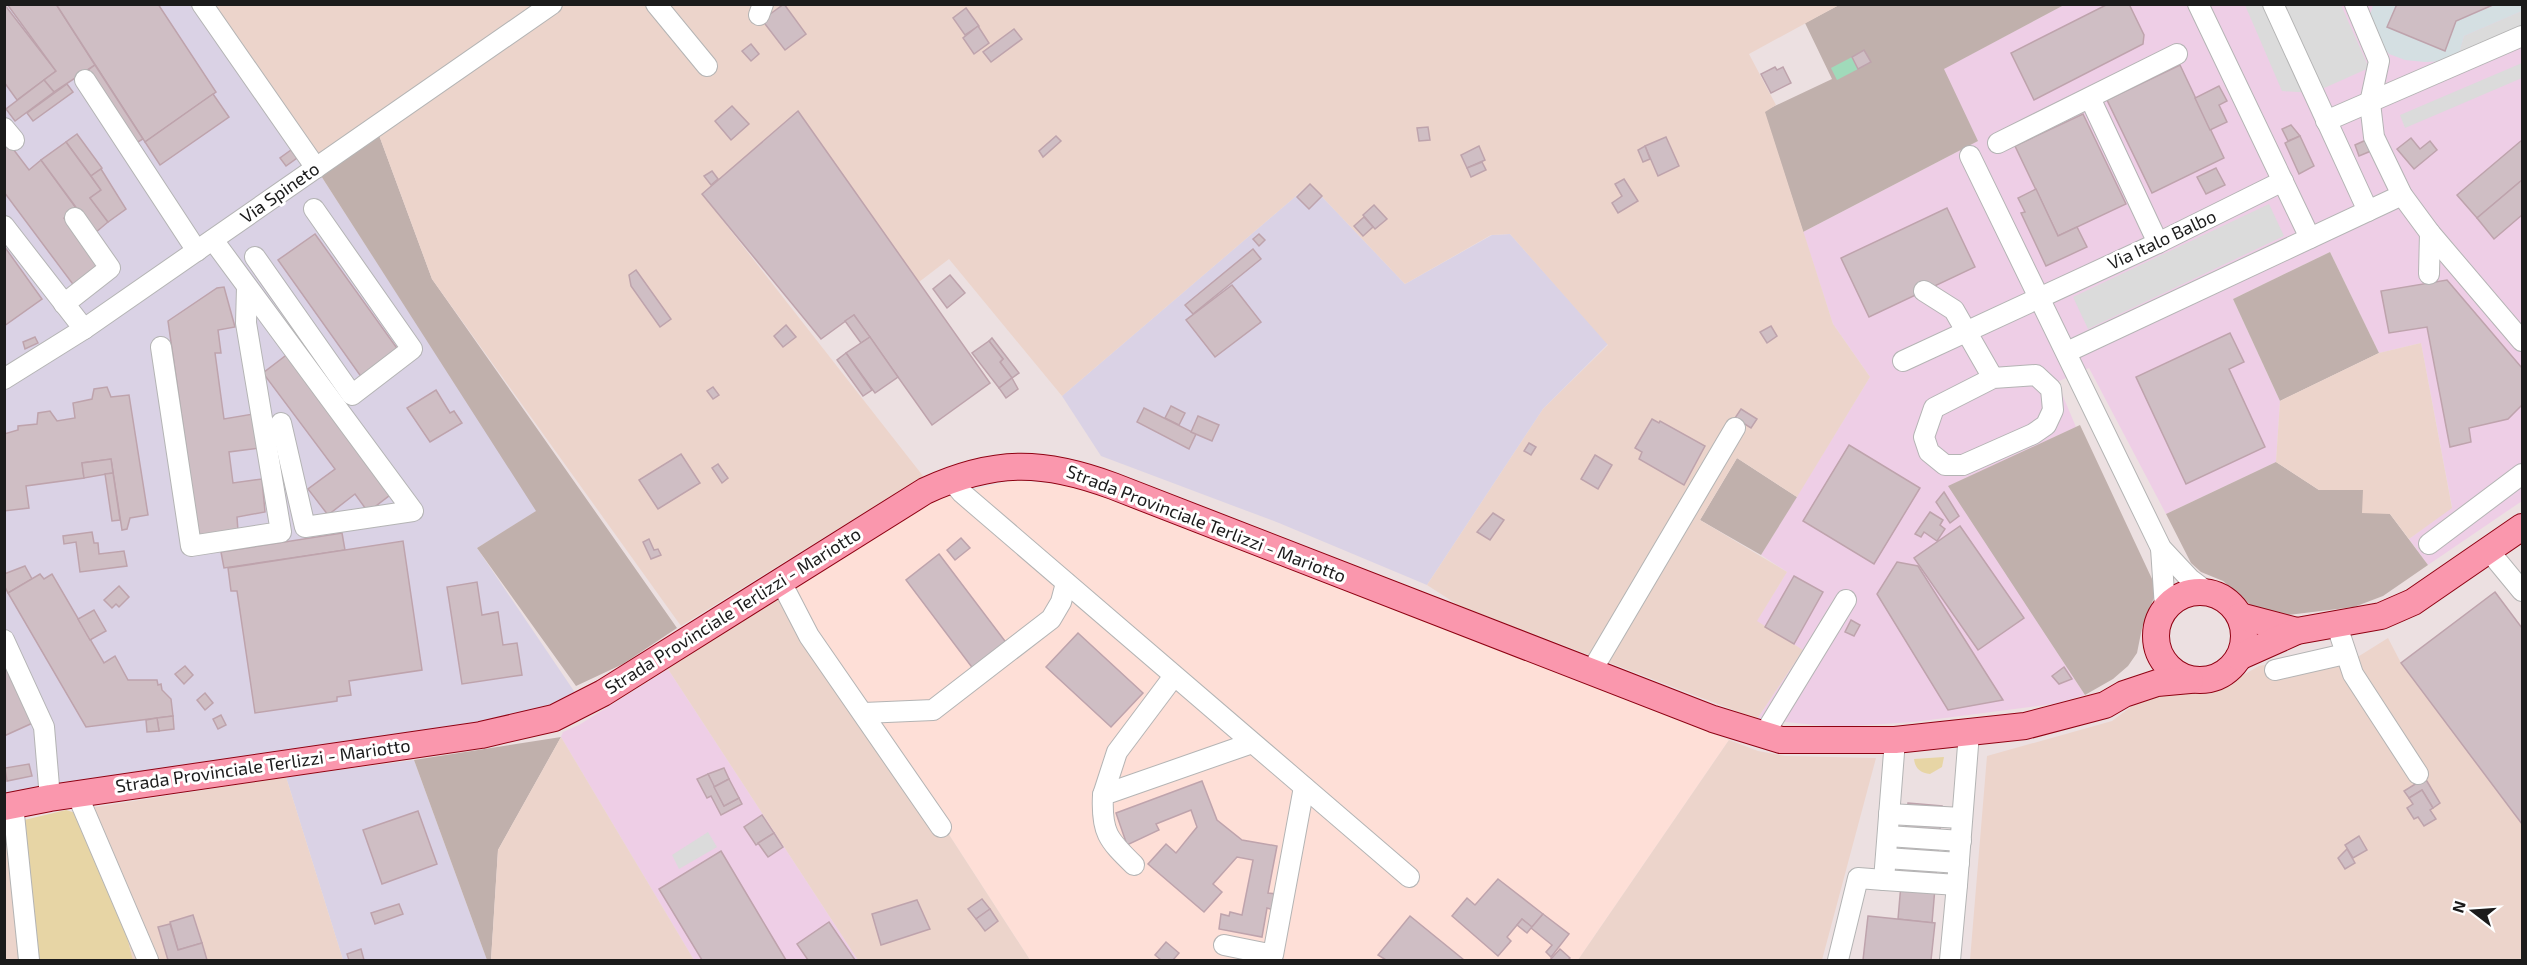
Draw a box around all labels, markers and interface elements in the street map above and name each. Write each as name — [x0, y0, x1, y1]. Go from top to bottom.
street label: Via Spineto — [236, 157, 323, 227]
street label: Via Italo Balbo — [2104, 204, 2219, 274]
street label: Strada Provinciale Terlizzi - Mariotto — [1063, 459, 1349, 587]
street label: Strada Provinciale Terlizzi - Mariotto — [600, 522, 865, 698]
street label: Strada Provinciale Terlizzi - Mariotto — [114, 733, 412, 797]
north arrow — [2443, 881, 2503, 941]
text: N — [2447, 898, 2469, 915]

